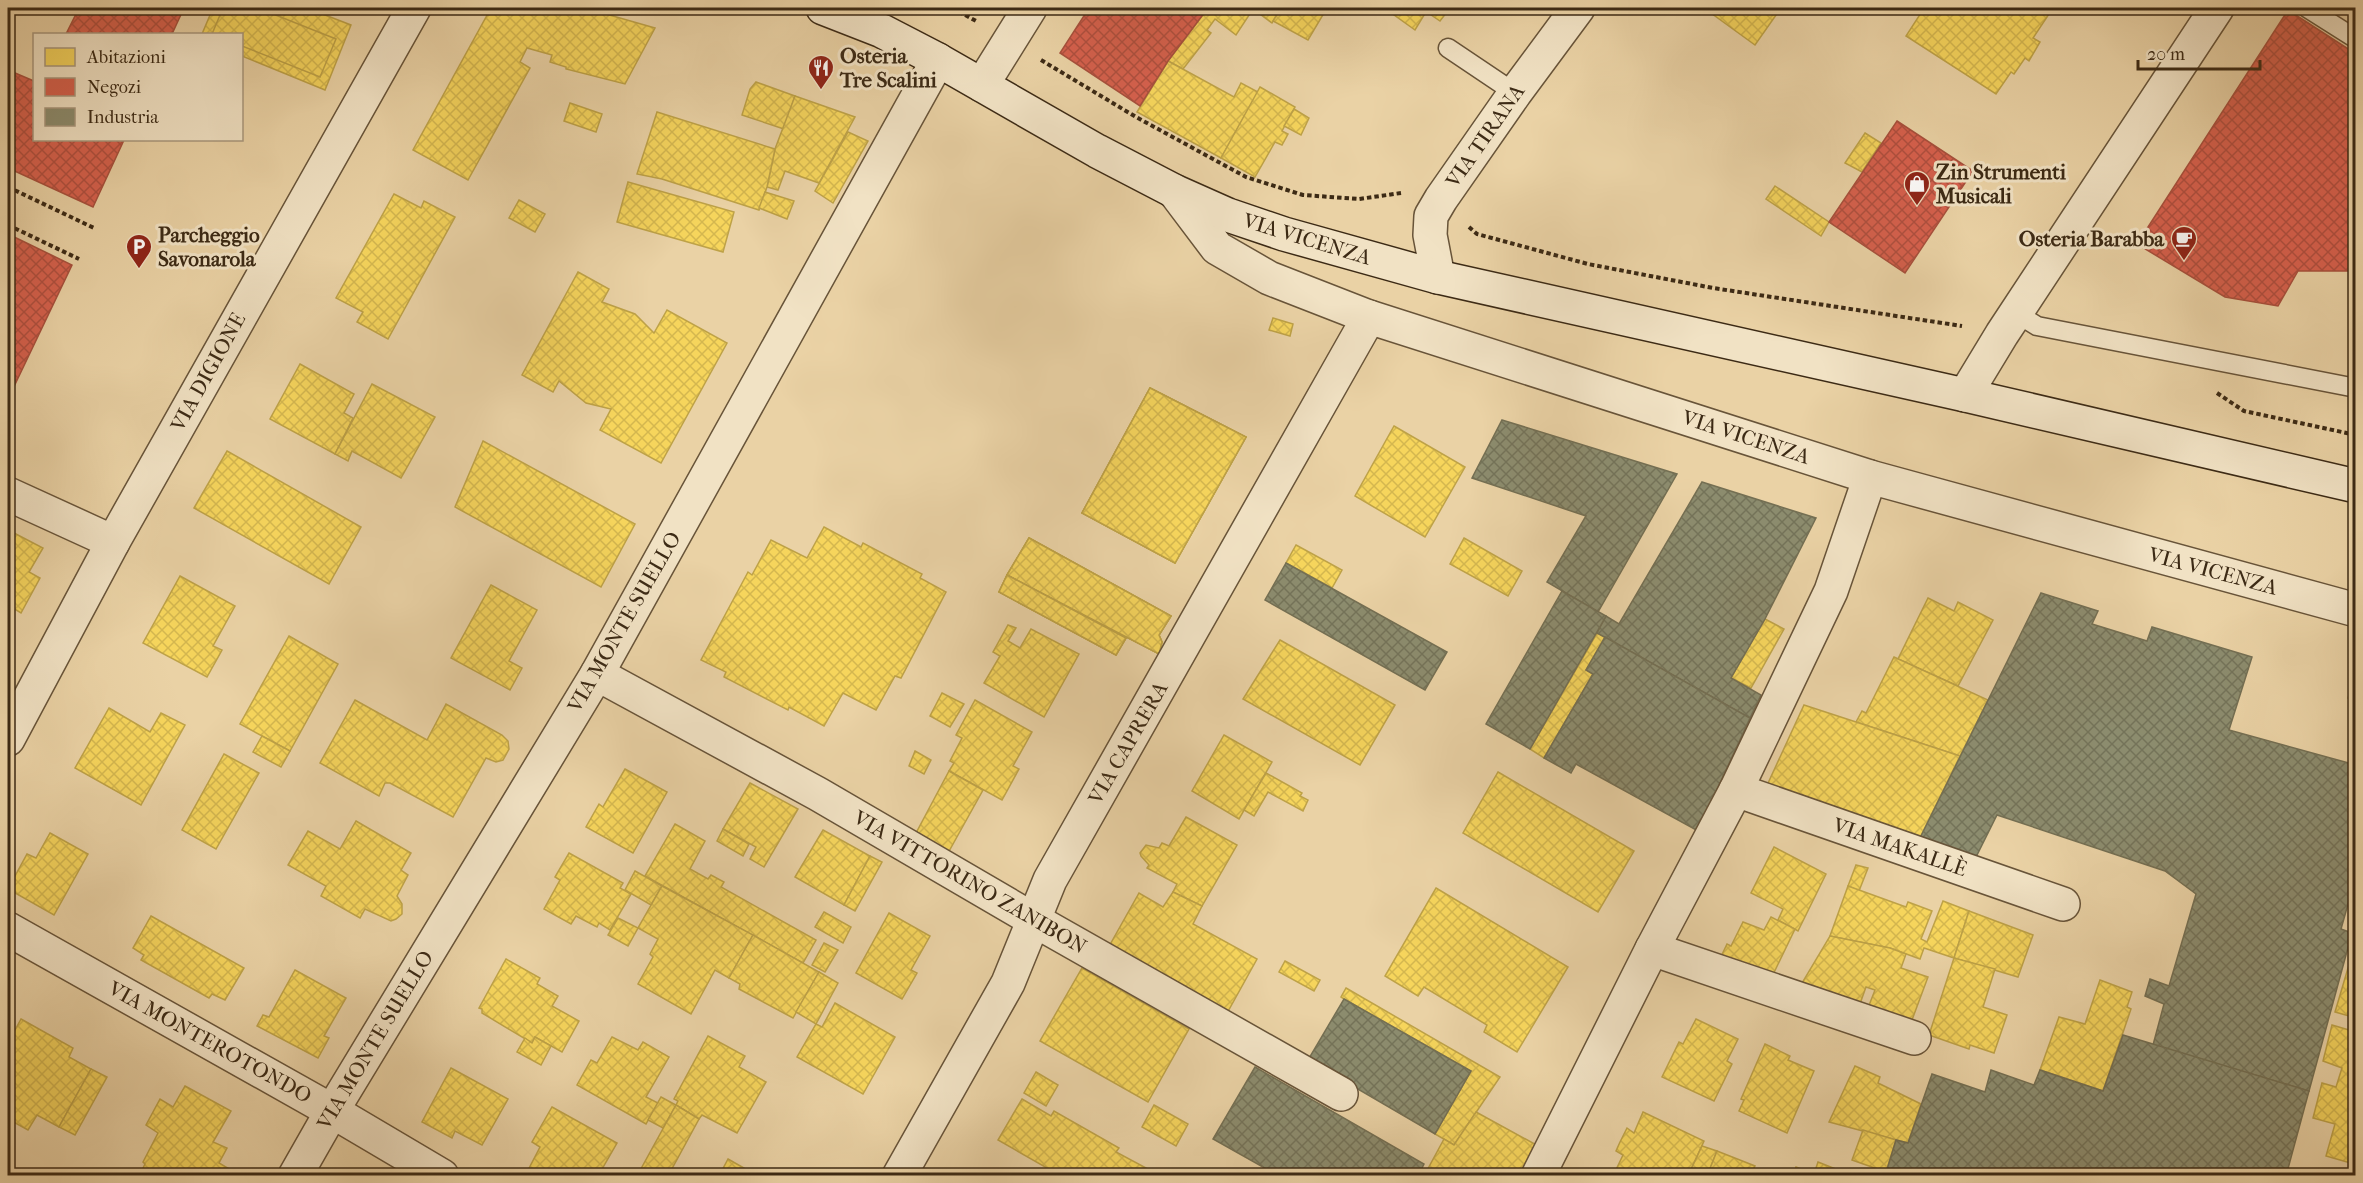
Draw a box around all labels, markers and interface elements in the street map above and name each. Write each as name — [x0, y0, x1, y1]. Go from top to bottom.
legend — [33, 33, 243, 141]
scale bar — [2138, 33, 2260, 71]
place label: Osteria Tre Scalini — [839, 44, 937, 92]
text: 20 m — [2147, 44, 2185, 65]
text: Abitazioni — [86, 47, 167, 68]
restaurant icon: Osteria Tre Scalini — [806, 53, 836, 91]
text: Negozi — [87, 77, 142, 98]
street label: VIA TIRANA — [1440, 80, 1530, 193]
text: Industria — [87, 107, 159, 128]
place label: Zin Strumenti Musicali — [1935, 160, 2067, 208]
shop icon: Zin Strumenti Musicali — [1902, 169, 1932, 207]
street label: VIA VICENZA — [1239, 208, 1374, 270]
place label: Parcheggio Savonarola — [158, 223, 260, 271]
cafe icon: Osteria Barabba — [2169, 224, 2199, 262]
place label: Osteria Barabba — [2019, 227, 2165, 251]
parking icon: Parcheggio Savonarola — [124, 232, 154, 270]
street label: VIA DIGIONE — [165, 308, 251, 436]
street label: VIA VICENZA — [1678, 405, 1813, 469]
street label: VIA MONTE SUELLO — [562, 527, 686, 717]
street label: VIA VICENZA — [2145, 542, 2280, 600]
street label: VIA CAPRERA — [1083, 677, 1173, 809]
street label: VIA VITTORINO ZANIBON — [848, 805, 1091, 959]
street label: VIA MAKALLÈ — [1829, 813, 1970, 881]
street label: VIA MONTE SUELLO — [312, 946, 438, 1135]
street label: VIA MONTEROTONDO — [103, 976, 316, 1108]

